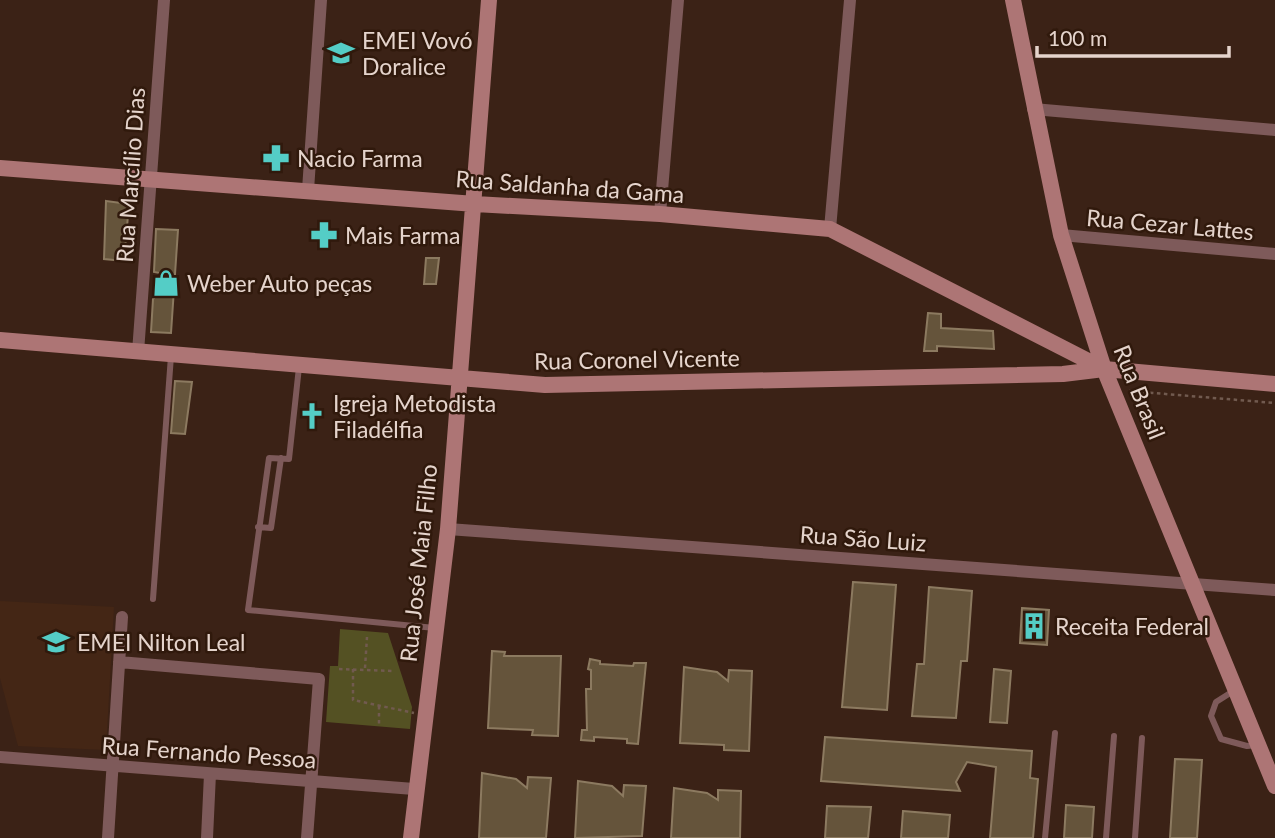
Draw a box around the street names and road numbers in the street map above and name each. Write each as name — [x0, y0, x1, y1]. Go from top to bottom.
street label: Rua Marcílio Dias — [110, 87, 150, 263]
street label: Rua Saldanha da Gama — [455, 164, 685, 208]
street label: Rua Cezar Lattes — [1085, 203, 1255, 245]
street label: Rua Brasil — [1108, 341, 1172, 443]
street label: Rua Coronel Vicente — [534, 343, 740, 375]
street label: Rua José Maia Filho — [394, 463, 442, 663]
street label: Rua São Luiz — [799, 520, 927, 556]
street label: Rua Fernando Pessoa — [101, 731, 317, 773]

